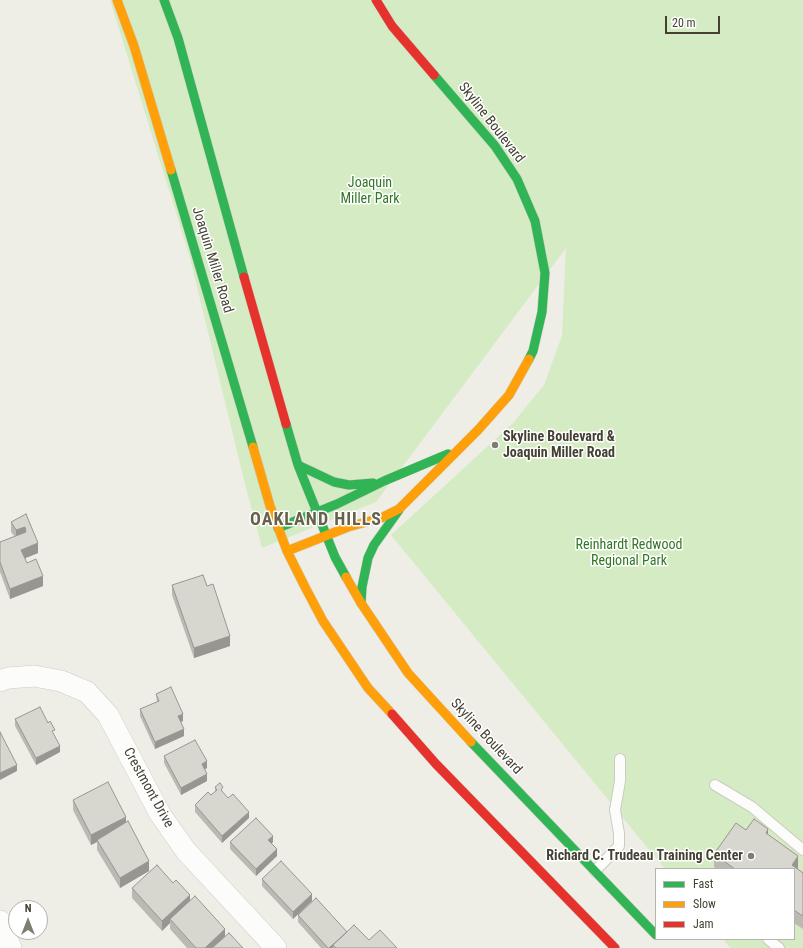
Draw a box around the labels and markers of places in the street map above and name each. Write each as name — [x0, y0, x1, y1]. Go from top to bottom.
place label: Skyline Boulevard & Joaquin Miller Road — [503, 429, 615, 462]
marker: Skyline Boulevard & Joaquin Miller Road — [490, 440, 500, 450]
place label: Richard C. Trudeau Training Center — [546, 848, 743, 864]
marker: Richard C. Trudeau Training Center — [746, 851, 756, 861]

